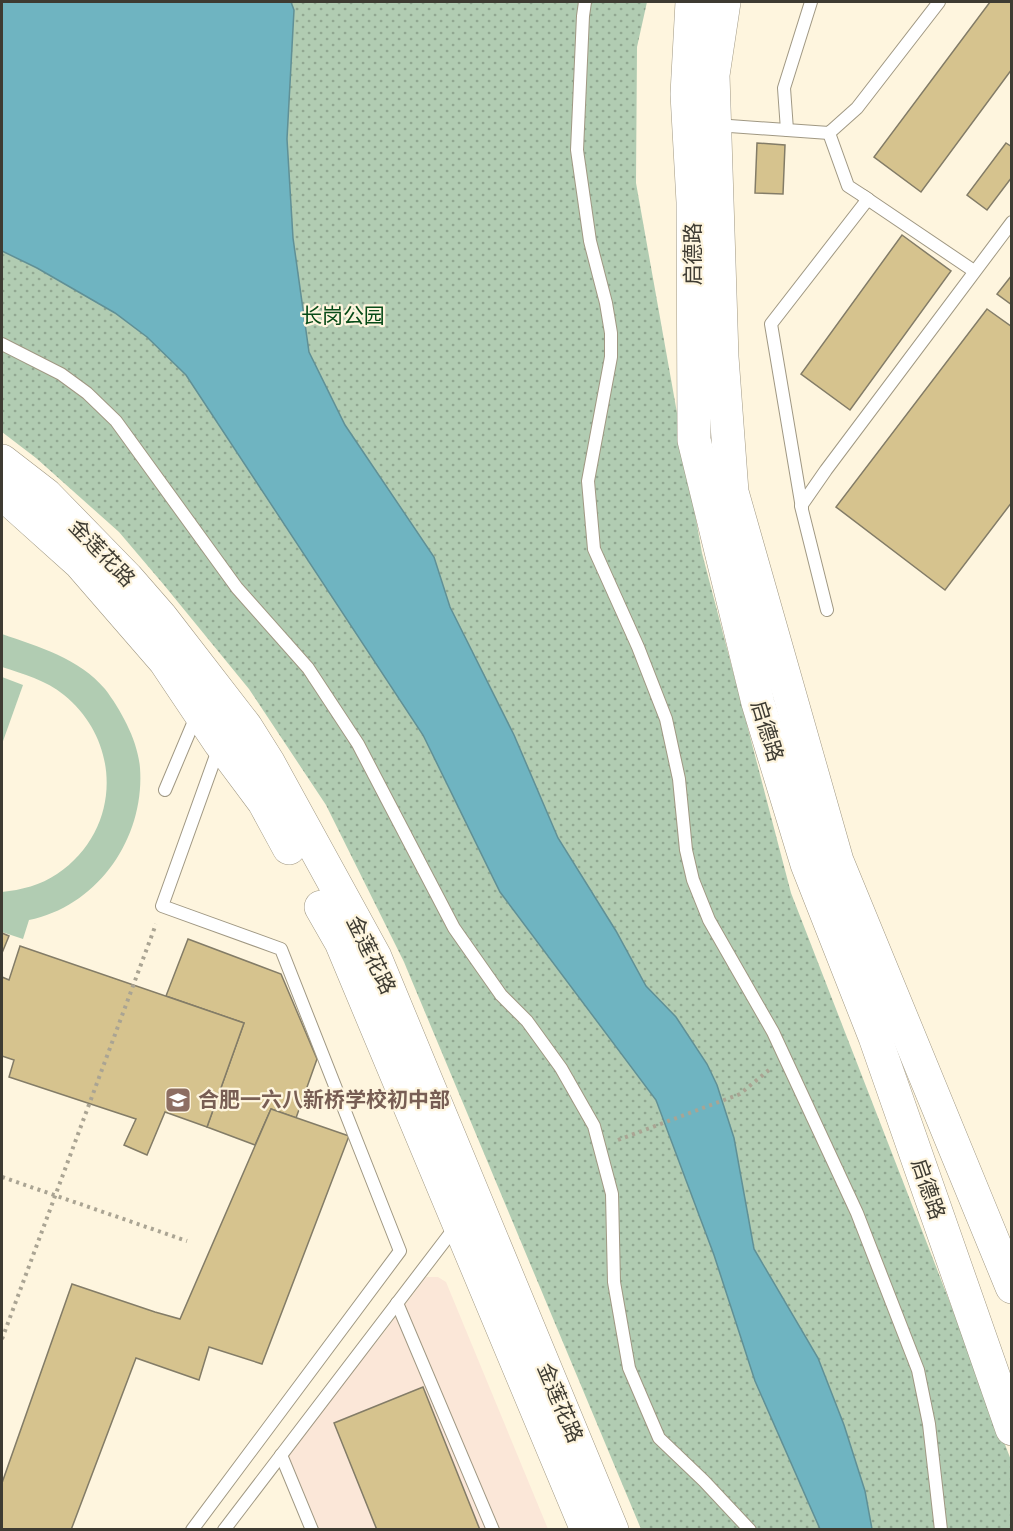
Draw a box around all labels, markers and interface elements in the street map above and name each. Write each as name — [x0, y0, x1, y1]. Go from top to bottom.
street label: 启德路 — [680, 223, 705, 286]
park label: 长岗公园 — [301, 303, 385, 328]
street label: 金莲花路 — [64, 514, 141, 592]
street label: 启德路 — [746, 697, 789, 765]
street label: 金莲花路 — [342, 912, 401, 998]
school or university icon: 合肥一六八新桥学校初中部 — [163, 1085, 193, 1115]
place label: 合肥一六八新桥学校初中部 — [198, 1087, 450, 1112]
street label: 启德路 — [906, 1155, 951, 1223]
street label: 金莲花路 — [533, 1359, 588, 1446]

